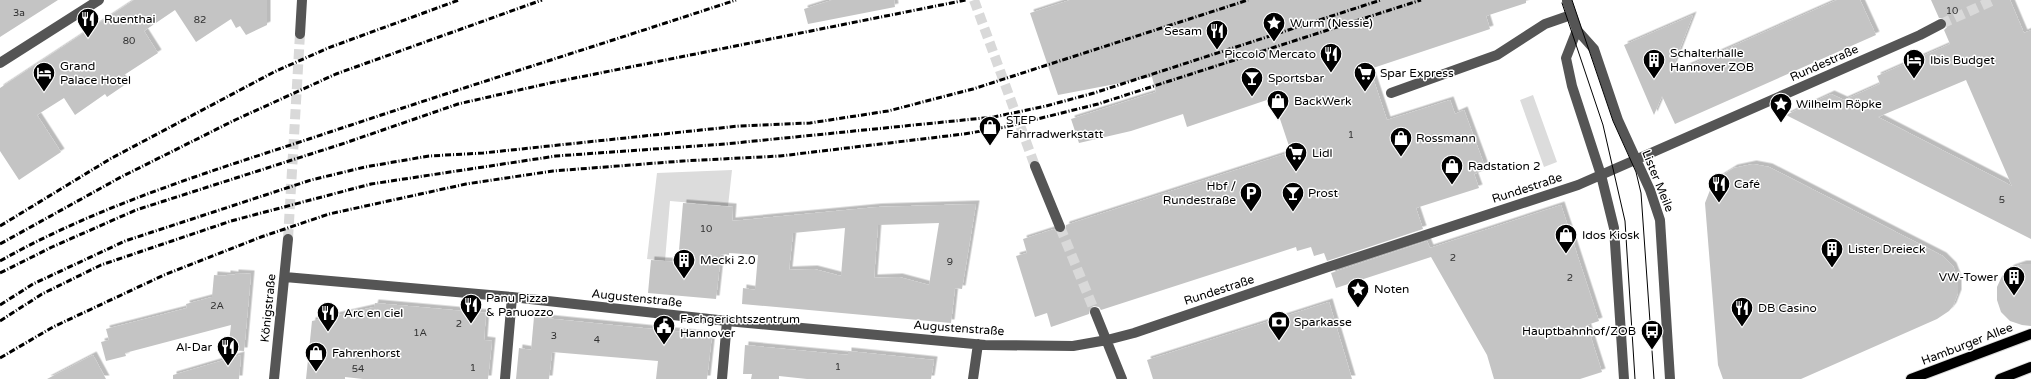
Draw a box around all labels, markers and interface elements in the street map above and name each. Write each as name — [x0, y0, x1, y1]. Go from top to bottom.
house number: 10 — [1946, 5, 1958, 17]
restaurant icon: Ruenthai — [75, 6, 101, 39]
house number: 3a — [13, 7, 25, 19]
place icon: Wurm (Nessie) — [1261, 10, 1287, 43]
place label: Ruenthai — [104, 12, 155, 26]
house number: 82 — [194, 14, 206, 26]
place label: Wurm (Nessie) — [1290, 16, 1373, 30]
restaurant icon: Sesam — [1204, 18, 1230, 51]
place label: Sesam — [1164, 24, 1202, 38]
house number: 80 — [123, 35, 135, 47]
restaurant icon: Piccolo Mercato — [1318, 41, 1344, 74]
street label: Rundestraße — [1788, 42, 1860, 84]
place label: Schalterhalle Hannover ZOB — [1670, 46, 1754, 74]
place label: Piccolo Mercato — [1224, 47, 1316, 61]
building icon: Schalterhalle Hannover ZOB — [1641, 47, 1667, 80]
hotel icon: Ibis Budget — [1901, 47, 1927, 80]
place label: Ibis Budget — [1930, 53, 1995, 67]
place label: Grand Palace Hotel — [60, 59, 131, 87]
hotel icon: Grand Palace Hotel — [31, 60, 57, 93]
supermarket icon: Spar Express — [1352, 60, 1378, 93]
bar icon: Sportsbar — [1239, 65, 1265, 98]
place label: Spar Express — [1380, 66, 1454, 80]
place label: Sportsbar — [1268, 71, 1324, 85]
shop icon: BackWerk — [1265, 88, 1291, 121]
place icon: Wilhelm Röpke — [1768, 91, 1794, 124]
place label: BackWerk — [1294, 94, 1352, 108]
place label: Wilhelm Röpke — [1796, 97, 1882, 111]
place label: STEP Fahrradwerkstatt — [1006, 113, 1104, 141]
shop icon: STEP Fahrradwerkstatt — [977, 114, 1003, 147]
shop icon: Rossmann — [1388, 125, 1414, 158]
house number: 1 — [1348, 129, 1354, 141]
place label: Rossmann — [1416, 131, 1476, 145]
supermarket icon: Lidl — [1283, 140, 1309, 173]
place label: Lidl — [1312, 146, 1332, 160]
street label: Lister Meile — [1639, 148, 1677, 214]
shop icon: Radstation 2 — [1439, 153, 1465, 186]
place label: Radstation 2 — [1468, 159, 1541, 173]
street label: Rundestraße — [1490, 170, 1564, 206]
restaurant icon: Café — [1706, 171, 1732, 204]
place label: Café — [1734, 177, 1760, 191]
place label: Hbf / Rundestraße — [1163, 179, 1236, 207]
parking icon: Hbf / Rundestraße — [1238, 180, 1264, 213]
bar icon: Prost — [1280, 180, 1306, 213]
place label: Prost — [1308, 186, 1338, 200]
house number: 5 — [1999, 194, 2005, 206]
shop icon: Idos Kiosk — [1553, 222, 1579, 255]
house number: 10 — [700, 223, 712, 235]
place label: Idos Kiosk — [1582, 228, 1640, 242]
building icon: Lister Dreieck — [1819, 236, 1845, 269]
place label: Lister Dreieck — [1848, 242, 1926, 256]
building icon: Mecki 2.0 — [671, 247, 697, 280]
house number: 2 — [1450, 252, 1456, 264]
place label: Mecki 2.0 — [700, 253, 756, 267]
house number: 9 — [947, 256, 953, 268]
building icon: VW-Tower — [2001, 264, 2027, 297]
place label: VW-Tower — [1939, 270, 1998, 284]
street label: Rundestraße — [1182, 272, 1256, 308]
house number: 2 — [1567, 272, 1573, 284]
street label: Königstraße — [257, 273, 279, 343]
place icon: Noten — [1345, 276, 1371, 309]
place label: Noten — [1374, 282, 1409, 296]
street label: Augustenstraße — [591, 286, 683, 310]
place label: Panu Pizza & Panuozzo — [486, 291, 554, 319]
restaurant icon: Panu Pizza & Panuozzo — [458, 292, 484, 325]
restaurant icon: DB Casino — [1729, 295, 1755, 328]
house number: 2A — [210, 300, 224, 312]
restaurant icon: Arc en ciel — [315, 300, 341, 333]
place label: DB Casino — [1758, 301, 1817, 315]
place label: Arc en ciel — [344, 306, 403, 320]
bank icon: Sparkasse — [1266, 309, 1292, 342]
place label: Fachgerichtszentrum Hannover — [680, 312, 800, 340]
public building icon: Fachgerichtszentrum Hannover — [651, 313, 677, 346]
place label: Sparkasse — [1294, 315, 1352, 329]
house number: 2 — [456, 318, 462, 330]
street label: Augustenstraße — [913, 318, 1005, 338]
bus stop icon: Hauptbahnhof/ZOB — [1639, 318, 1665, 351]
street label: Hamburger Allee — [1919, 320, 2015, 368]
place label: Hauptbahnhof/ZOB — [1522, 324, 1636, 338]
house number: 1A — [413, 327, 427, 339]
house number: 3 — [551, 330, 557, 342]
restaurant icon: Al-Dar — [215, 334, 241, 367]
house number: 4 — [594, 334, 600, 346]
place label: Al-Dar — [176, 340, 212, 354]
shop icon: Fahrenhorst — [303, 340, 329, 373]
place label: Fahrenhorst — [332, 346, 401, 360]
house number: 1 — [835, 361, 841, 373]
house number: 1 — [470, 362, 476, 374]
house number: 54 — [352, 363, 364, 375]

